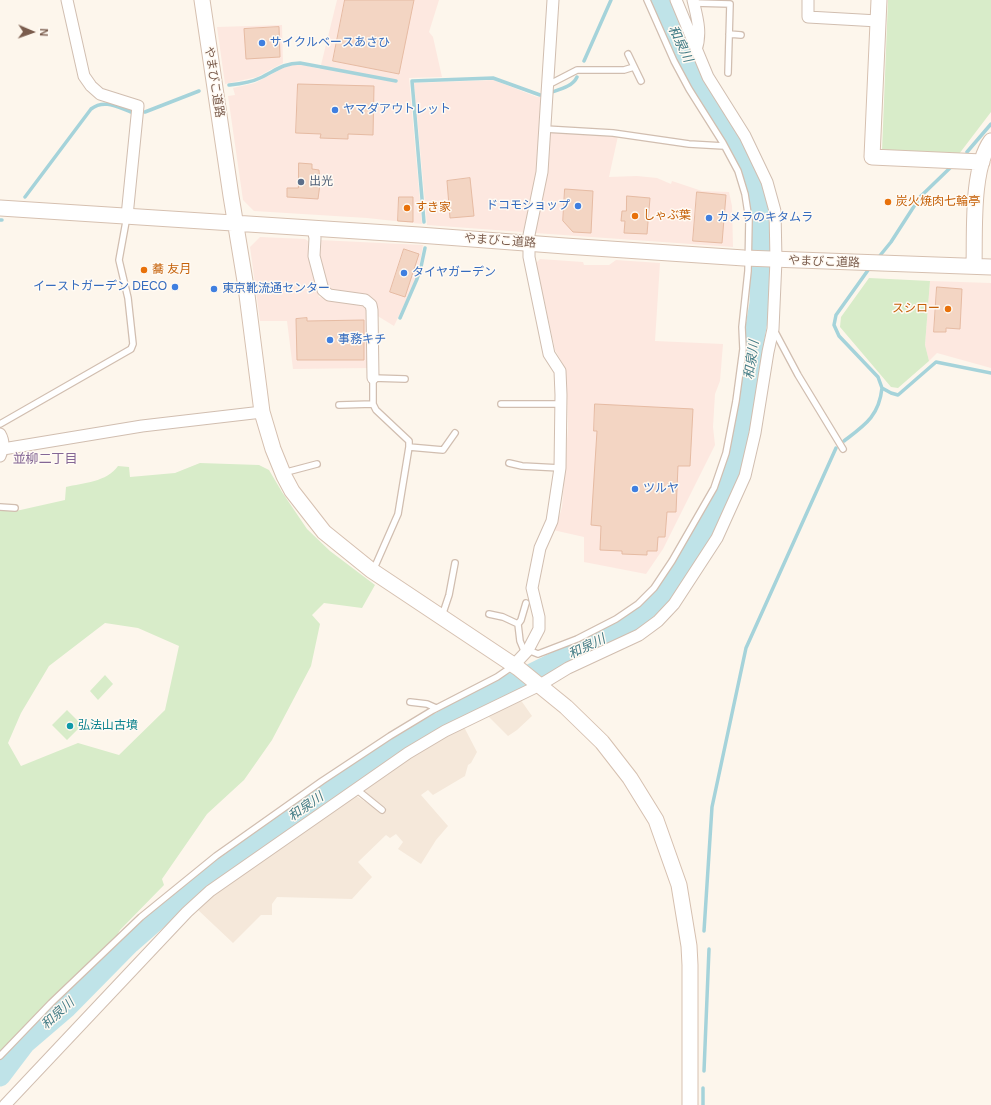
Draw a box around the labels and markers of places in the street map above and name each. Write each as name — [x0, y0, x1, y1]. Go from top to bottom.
place label: サイクルベースあさひ — [270, 36, 390, 50]
marker: サイクルベースあさひ — [257, 38, 267, 48]
place label: ヤマダアウトレット — [343, 103, 451, 117]
marker: ヤマダアウトレット — [330, 105, 340, 115]
place label: 出光 — [309, 175, 333, 189]
marker: 出光 — [296, 177, 306, 187]
place label: 炭火焼肉七輪亭 — [896, 195, 980, 209]
marker: 炭火焼肉七輪亭 — [883, 197, 893, 207]
place label: ドコモショップ — [486, 199, 570, 213]
place label: すき家 — [415, 201, 451, 215]
marker: ドコモショップ — [573, 201, 583, 211]
marker: すき家 — [402, 203, 412, 213]
place label: しゃぶ葉 — [643, 209, 691, 223]
marker: しゃぶ葉 — [630, 211, 640, 221]
place label: カメラのキタムラ — [717, 211, 813, 225]
marker: カメラのキタムラ — [704, 213, 714, 223]
place label: 蕎 友月 — [152, 263, 191, 277]
marker: 蕎 友月 — [139, 265, 149, 275]
place label: タイヤガーデン — [412, 266, 496, 280]
marker: タイヤガーデン — [399, 268, 409, 278]
place label: イーストガーデン DECO — [33, 280, 167, 294]
marker: イーストガーデン DECO — [170, 282, 180, 292]
place label: 東京靴流通センター — [222, 282, 330, 296]
marker: 東京靴流通センター — [209, 284, 219, 294]
place label: スシロー — [892, 302, 940, 316]
marker: スシロー — [943, 304, 953, 314]
place label: 事務キチ — [338, 333, 386, 347]
marker: 事務キチ — [325, 335, 335, 345]
place label: ツルヤ — [643, 482, 679, 496]
marker: ツルヤ — [630, 484, 640, 494]
place label: 弘法山古墳 — [78, 719, 138, 733]
marker: 弘法山古墳 — [65, 721, 75, 731]

